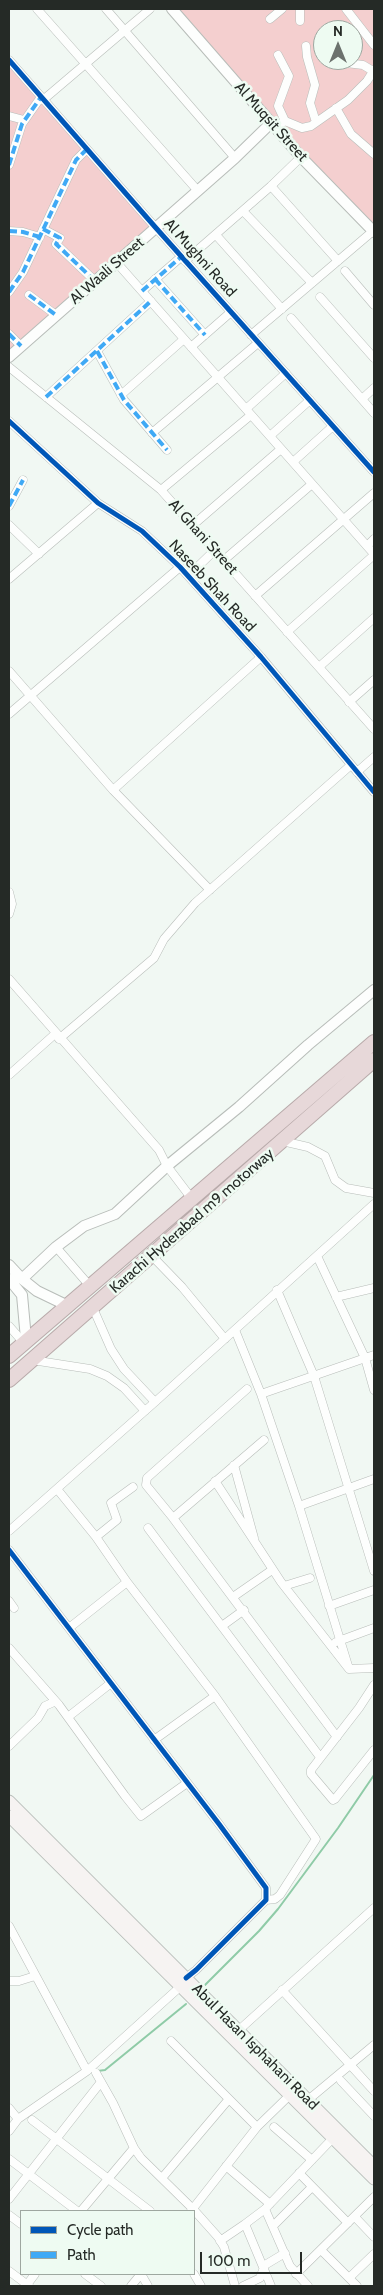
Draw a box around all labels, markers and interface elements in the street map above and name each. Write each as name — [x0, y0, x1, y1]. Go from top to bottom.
north arrow — [313, 20, 363, 70]
text: N — [333, 22, 343, 40]
street label: Al Muqsit Street — [231, 79, 311, 165]
street label: Al Mughni Road — [160, 215, 240, 301]
street label: Al Waali Street — [66, 234, 148, 308]
street label: Al Ghani Street — [165, 496, 241, 578]
street label: Naseeb Shah Road — [165, 536, 259, 636]
street label: Karachi Hyderabad m9 motorway — [106, 1145, 278, 1297]
street label: Abul Hasan Isphahani Road — [188, 1980, 322, 2114]
legend — [20, 2210, 195, 2275]
text: Cycle path — [67, 2221, 133, 2239]
scale bar — [203, 2242, 306, 2274]
text: Path — [67, 2246, 96, 2264]
text: 100 m — [208, 2252, 250, 2270]

